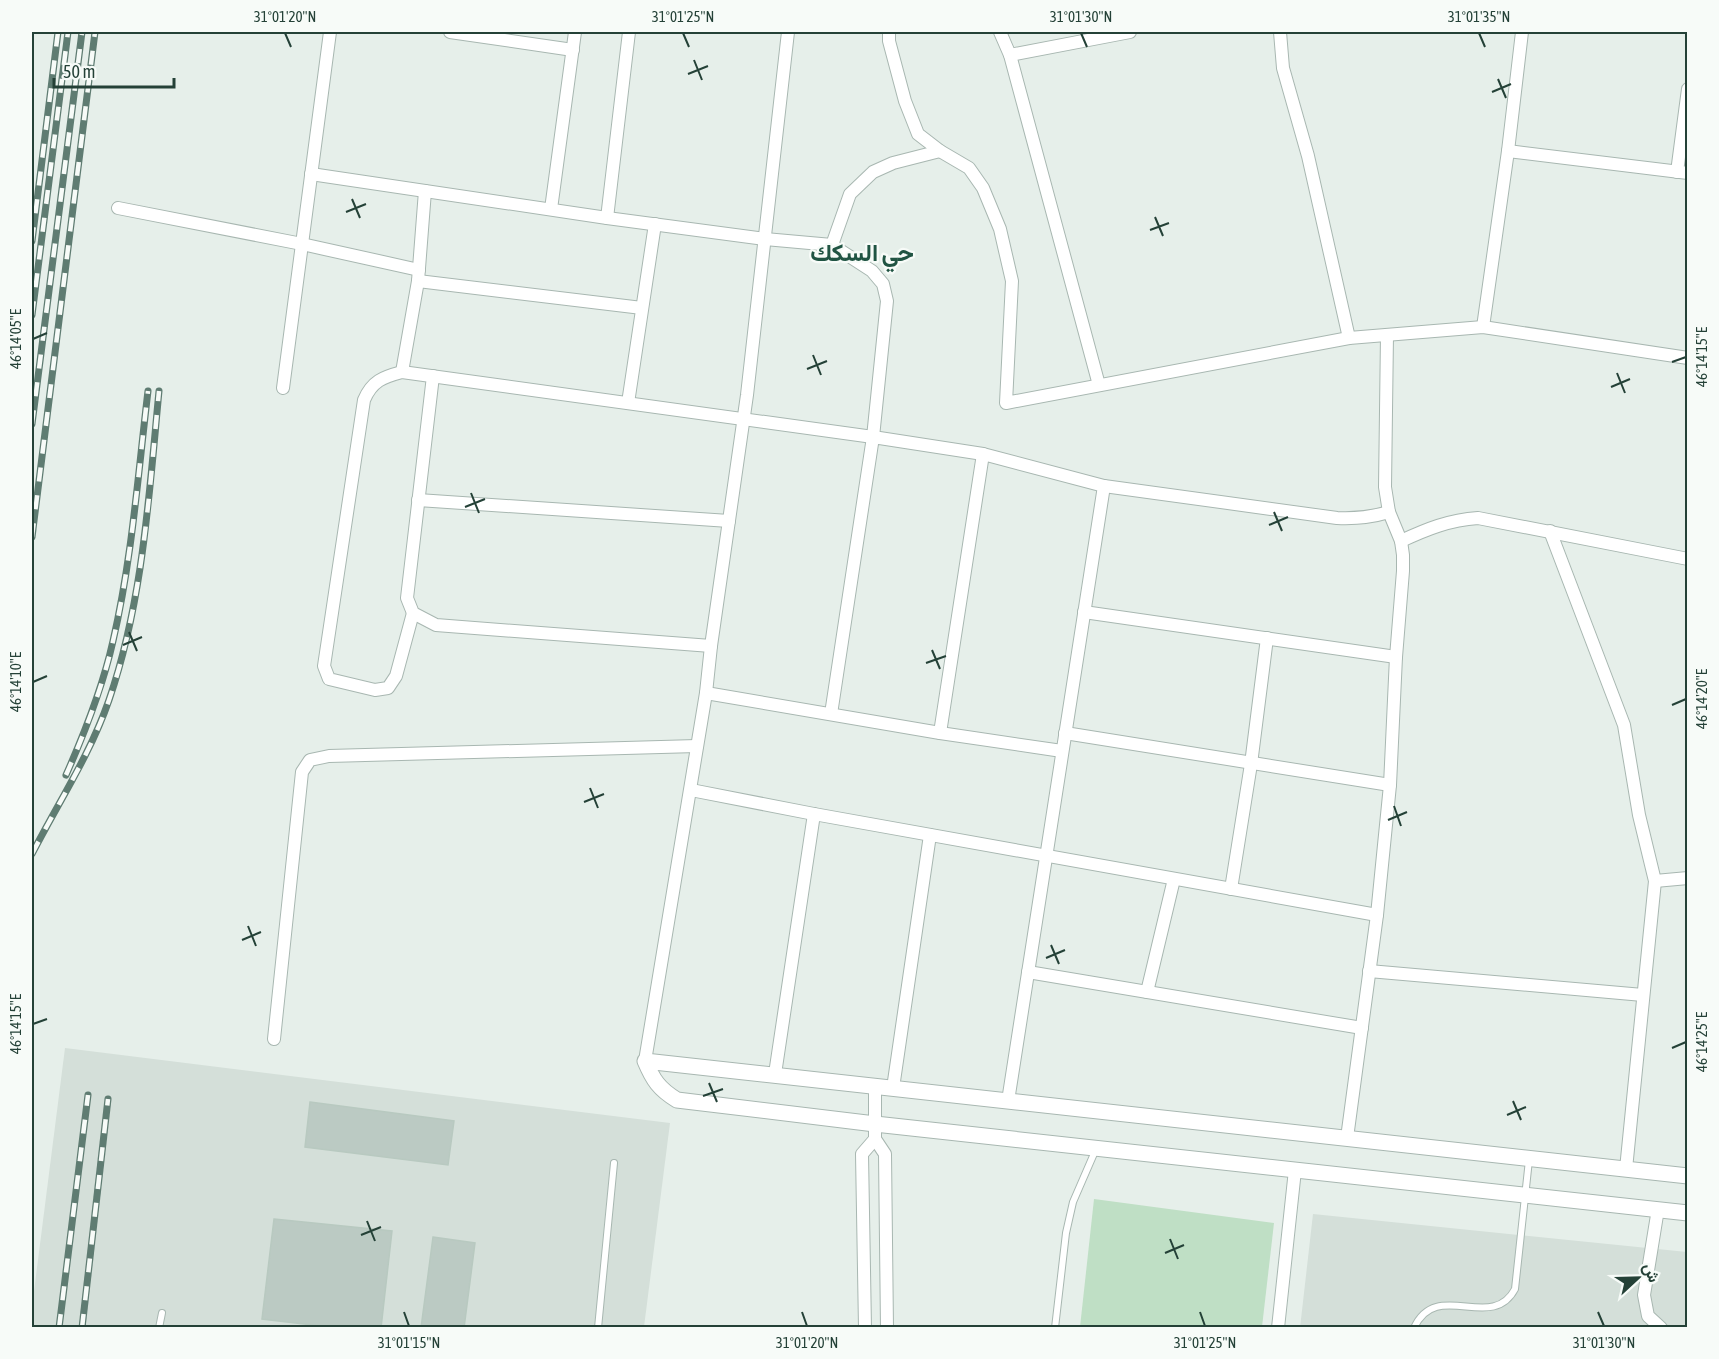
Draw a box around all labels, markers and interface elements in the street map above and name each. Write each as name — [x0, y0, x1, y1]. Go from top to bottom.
text: 31°01'20"N — [254, 8, 316, 25]
text: 31°01'25"N — [652, 8, 714, 25]
text: 31°01'30"N — [1050, 8, 1112, 25]
text: 31°01'35"N — [1448, 8, 1510, 25]
scale bar — [54, 51, 174, 89]
text: 50 m — [63, 61, 95, 82]
district label: حي السكك — [810, 239, 914, 273]
text: 46°14'05"E — [7, 308, 24, 369]
text: 46°14'15"E — [1693, 326, 1710, 387]
text: 46°14'10"E — [7, 651, 24, 712]
text: 46°14'20"E — [1693, 668, 1710, 729]
text: 46°14'15"E — [7, 993, 24, 1054]
text: 46°14'25"E — [1693, 1011, 1710, 1072]
north arrow — [1608, 1248, 1668, 1308]
text: ش — [1639, 1260, 1664, 1285]
text: 31°01'15"N — [378, 1334, 440, 1351]
text: 31°01'20"N — [776, 1334, 838, 1351]
text: 31°01'25"N — [1174, 1334, 1236, 1351]
text: 31°01'30"N — [1573, 1334, 1635, 1351]

